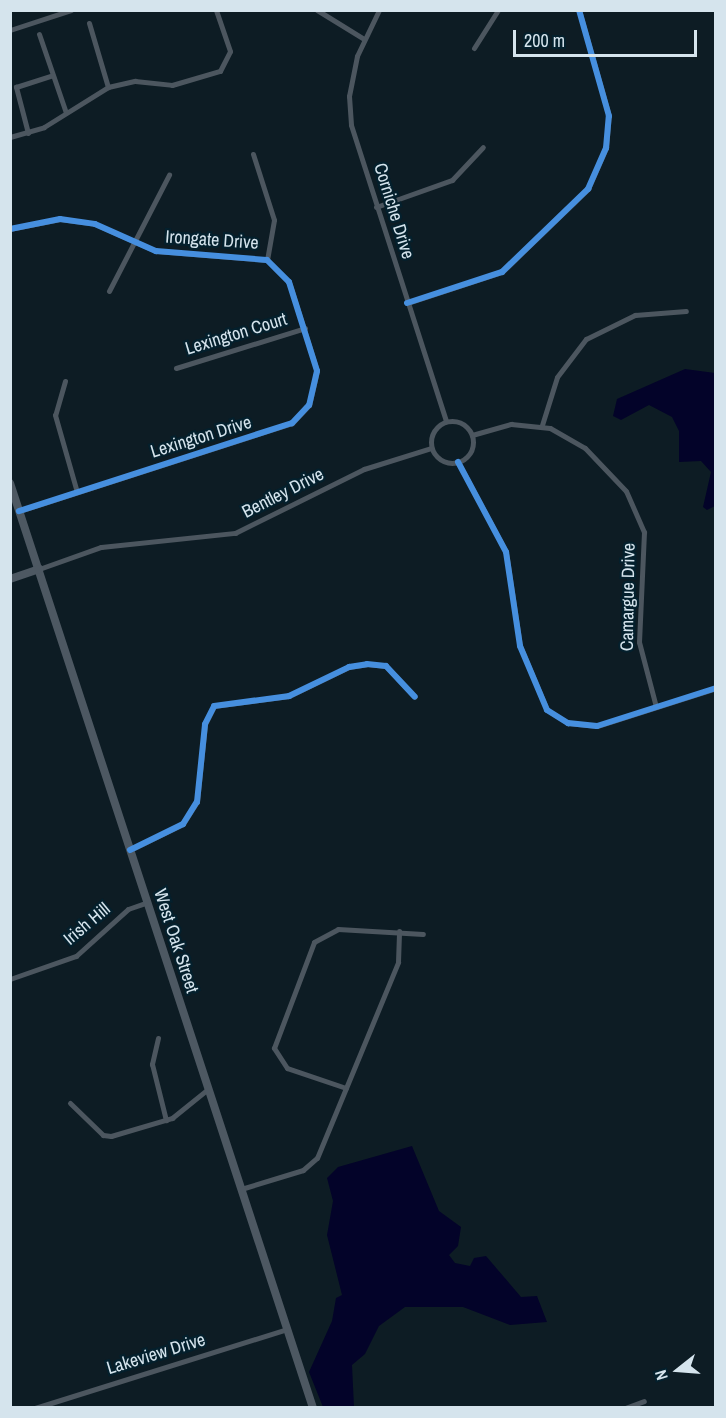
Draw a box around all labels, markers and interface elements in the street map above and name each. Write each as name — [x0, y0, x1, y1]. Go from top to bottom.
scale bar — [516, 18, 700, 56]
text: 200 m — [524, 28, 565, 53]
street label: Corniche Drive — [369, 160, 419, 262]
street label: Irongate Drive — [165, 226, 259, 254]
street label: Lexington Court — [183, 308, 289, 360]
street label: Lexington Drive — [148, 411, 254, 463]
street label: Bentley Drive — [239, 463, 327, 523]
street label: Camargue Drive — [616, 543, 640, 651]
street label: West Oak Street — [149, 886, 203, 996]
street label: Irish Hill — [59, 898, 115, 950]
street label: Lakeview Drive — [104, 1329, 208, 1379]
north arrow — [648, 1340, 708, 1400]
text: N — [649, 1368, 673, 1383]

